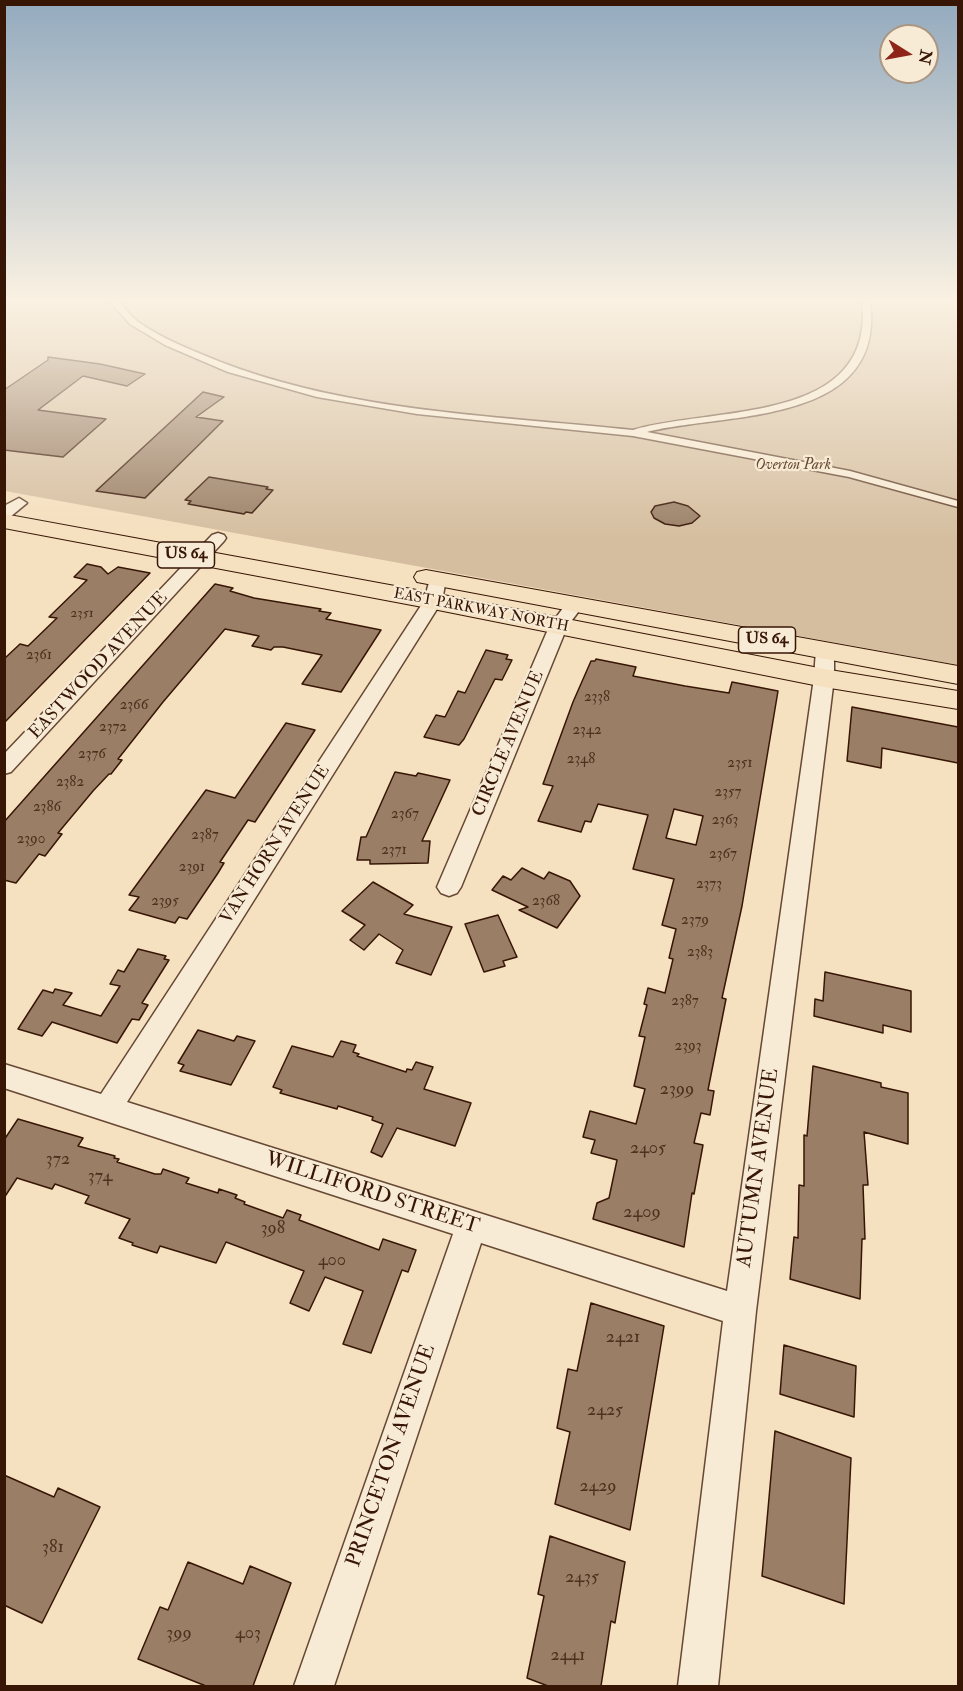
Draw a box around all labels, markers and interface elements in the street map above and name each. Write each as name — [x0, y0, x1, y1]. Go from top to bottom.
north arrow — [879, 24, 939, 84]
text: N — [914, 48, 936, 66]
park label: Overton Park — [755, 457, 831, 475]
road number: US 64 — [158, 542, 214, 568]
street label: EAST PARKWAY NORTH — [392, 585, 570, 637]
street label: EASTWOOD AVENUE — [25, 588, 173, 744]
house number: 2351 — [70, 606, 94, 622]
road number: US 64 — [738, 627, 795, 653]
house number: 2361 — [26, 647, 52, 665]
street label: CIRCLE AVENUE — [469, 668, 549, 820]
house number: 2338 — [584, 689, 610, 707]
house number: 2366 — [120, 697, 148, 715]
house number: 2372 — [99, 719, 127, 737]
house number: 2342 — [572, 722, 602, 740]
house number: 2376 — [78, 746, 106, 764]
house number: 2348 — [567, 751, 595, 769]
house number: 2351 — [727, 755, 753, 773]
street label: VAN HORN AVENUE — [217, 761, 335, 929]
house number: 2382 — [56, 774, 84, 792]
house number: 2357 — [715, 784, 741, 802]
house number: 2386 — [33, 799, 61, 817]
house number: 2367 — [391, 806, 419, 824]
house number: 2363 — [712, 812, 738, 830]
house number: 2387 — [191, 827, 219, 845]
house number: 2390 — [17, 831, 45, 849]
house number: 2371 — [381, 842, 407, 860]
house number: 2367 — [709, 846, 737, 864]
house number: 2391 — [179, 859, 205, 877]
house number: 2373 — [696, 876, 722, 894]
house number: 2395 — [151, 893, 179, 911]
house number: 2368 — [532, 893, 560, 911]
house number: 2379 — [681, 912, 709, 930]
house number: 2383 — [687, 944, 713, 962]
house number: 2387 — [671, 993, 699, 1011]
house number: 2393 — [675, 1038, 701, 1056]
street label: AUTUMN AVENUE — [733, 1067, 785, 1269]
house number: 2399 — [660, 1079, 694, 1101]
house number: 2405 — [630, 1138, 666, 1160]
street label: WILLIFORD STREET — [262, 1147, 482, 1241]
house number: 372 — [46, 1149, 70, 1171]
house number: 374 — [88, 1166, 112, 1188]
house number: 2409 — [623, 1202, 661, 1224]
house number: 398 — [261, 1218, 285, 1240]
house number: 400 — [318, 1250, 346, 1272]
house number: 2421 — [606, 1327, 640, 1349]
street label: PRINCETON AVENUE — [342, 1341, 442, 1571]
house number: 2425 — [587, 1400, 623, 1422]
house number: 2429 — [579, 1476, 617, 1498]
house number: 381 — [42, 1537, 64, 1559]
house number: 2435 — [565, 1567, 599, 1589]
house number: 399 — [166, 1623, 192, 1645]
house number: 403 — [235, 1623, 261, 1645]
house number: 2441 — [551, 1645, 585, 1667]

